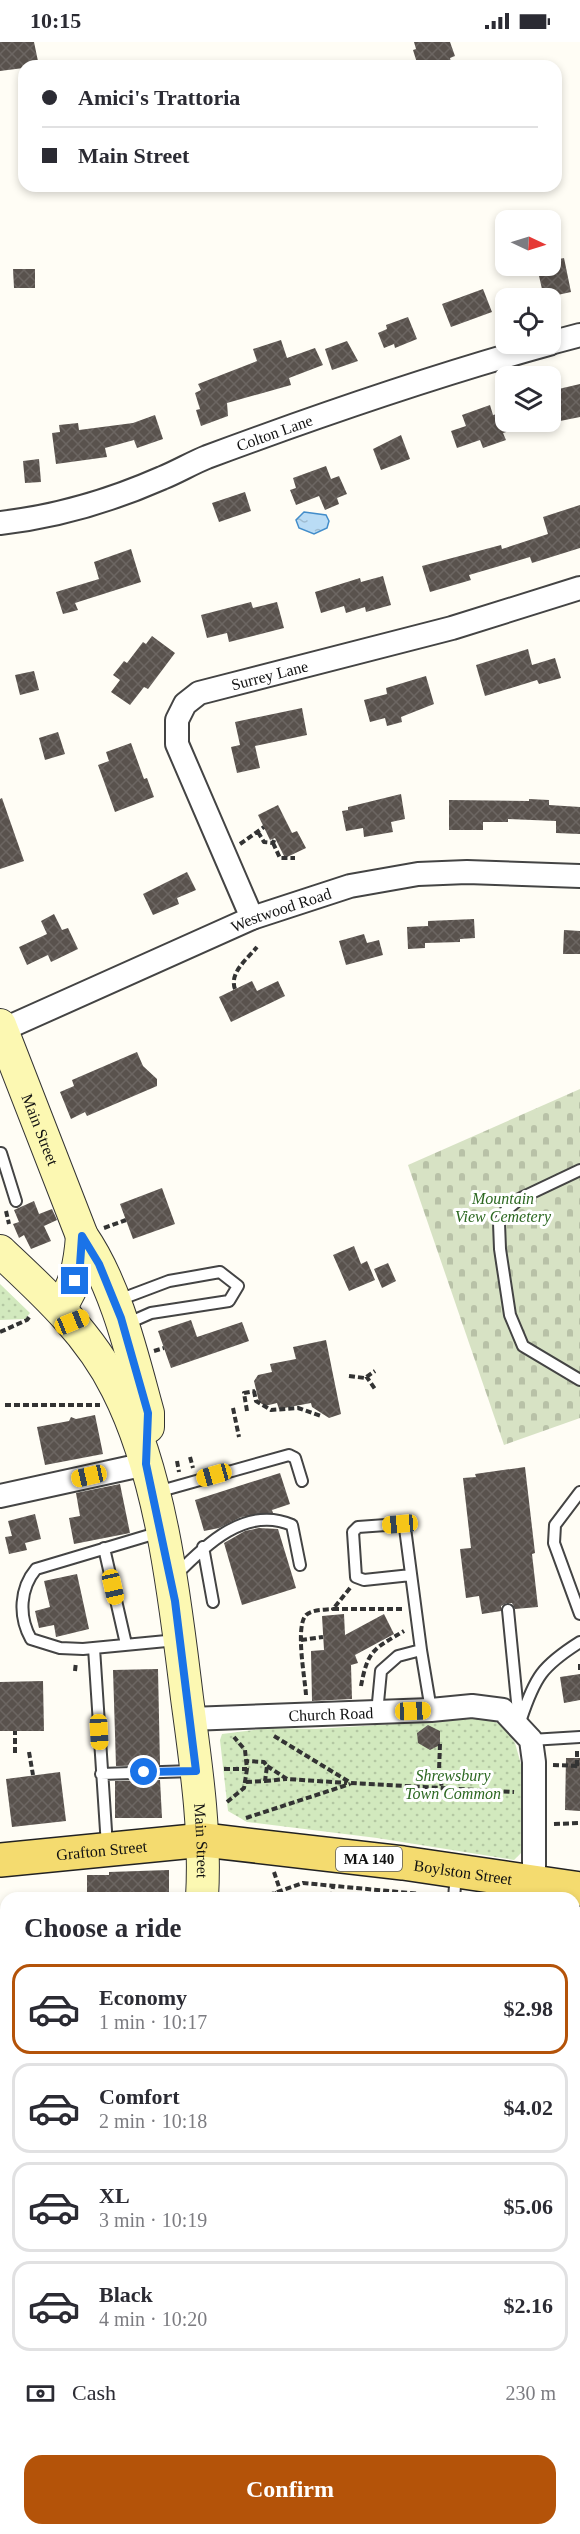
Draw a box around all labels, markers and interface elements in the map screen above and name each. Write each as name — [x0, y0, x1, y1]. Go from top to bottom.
text: 10:15 — [30, 8, 81, 33]
text: Amici's Trattoria — [78, 85, 240, 110]
text: Main Street — [78, 143, 189, 168]
north arrow — [495, 210, 561, 276]
map controls — [495, 210, 561, 432]
button: locate — [495, 288, 561, 354]
button: layers — [495, 366, 561, 432]
street label: Colton Lane — [234, 411, 315, 454]
street label: Surrey Lane — [229, 657, 310, 693]
street label: Westwood Road — [228, 884, 333, 935]
street label: Main Street — [19, 1091, 62, 1168]
park label: Mountain View Cemetery — [455, 1190, 552, 1226]
route end — [61, 1267, 88, 1294]
car — [52, 1307, 92, 1337]
car — [194, 1461, 234, 1489]
car — [69, 1463, 109, 1489]
car — [381, 1513, 419, 1535]
car — [100, 1567, 126, 1607]
car — [395, 1701, 431, 1721]
street label: Church Road — [288, 1704, 374, 1724]
car — [89, 1714, 109, 1750]
route start — [130, 1758, 157, 1785]
park label: Shrewsbury Town Common — [405, 1767, 501, 1802]
street label: Main Street — [191, 1803, 211, 1879]
street label: Grafton Street — [55, 1837, 148, 1863]
road number: MA 140 — [336, 1847, 402, 1871]
street label: Boylston Street — [413, 1856, 514, 1888]
text: Choose a ride — [24, 1913, 182, 1943]
icon: car — [27, 1982, 81, 2036]
text: Economy — [99, 1985, 187, 2010]
text: $2.98 — [504, 1996, 553, 2021]
text: 1 min · 10:17 — [99, 2011, 207, 2033]
icon: car — [27, 2081, 81, 2135]
text: Comfort — [99, 2084, 180, 2109]
text: $4.02 — [504, 2095, 553, 2120]
text: 2 min · 10:18 — [99, 2110, 207, 2132]
icon: car — [27, 2180, 81, 2234]
text: XL — [99, 2183, 130, 2208]
text: $5.06 — [504, 2194, 553, 2219]
text: 3 min · 10:19 — [99, 2209, 207, 2231]
icon: car — [27, 2279, 81, 2333]
text: Black — [99, 2282, 153, 2307]
text: $2.16 — [504, 2293, 553, 2318]
text: 4 min · 10:20 — [99, 2308, 207, 2330]
icon: cash — [24, 2377, 57, 2410]
text: Cash — [72, 2380, 116, 2405]
text: 230 m — [505, 2382, 556, 2404]
button: Confirm — [24, 2455, 556, 2524]

